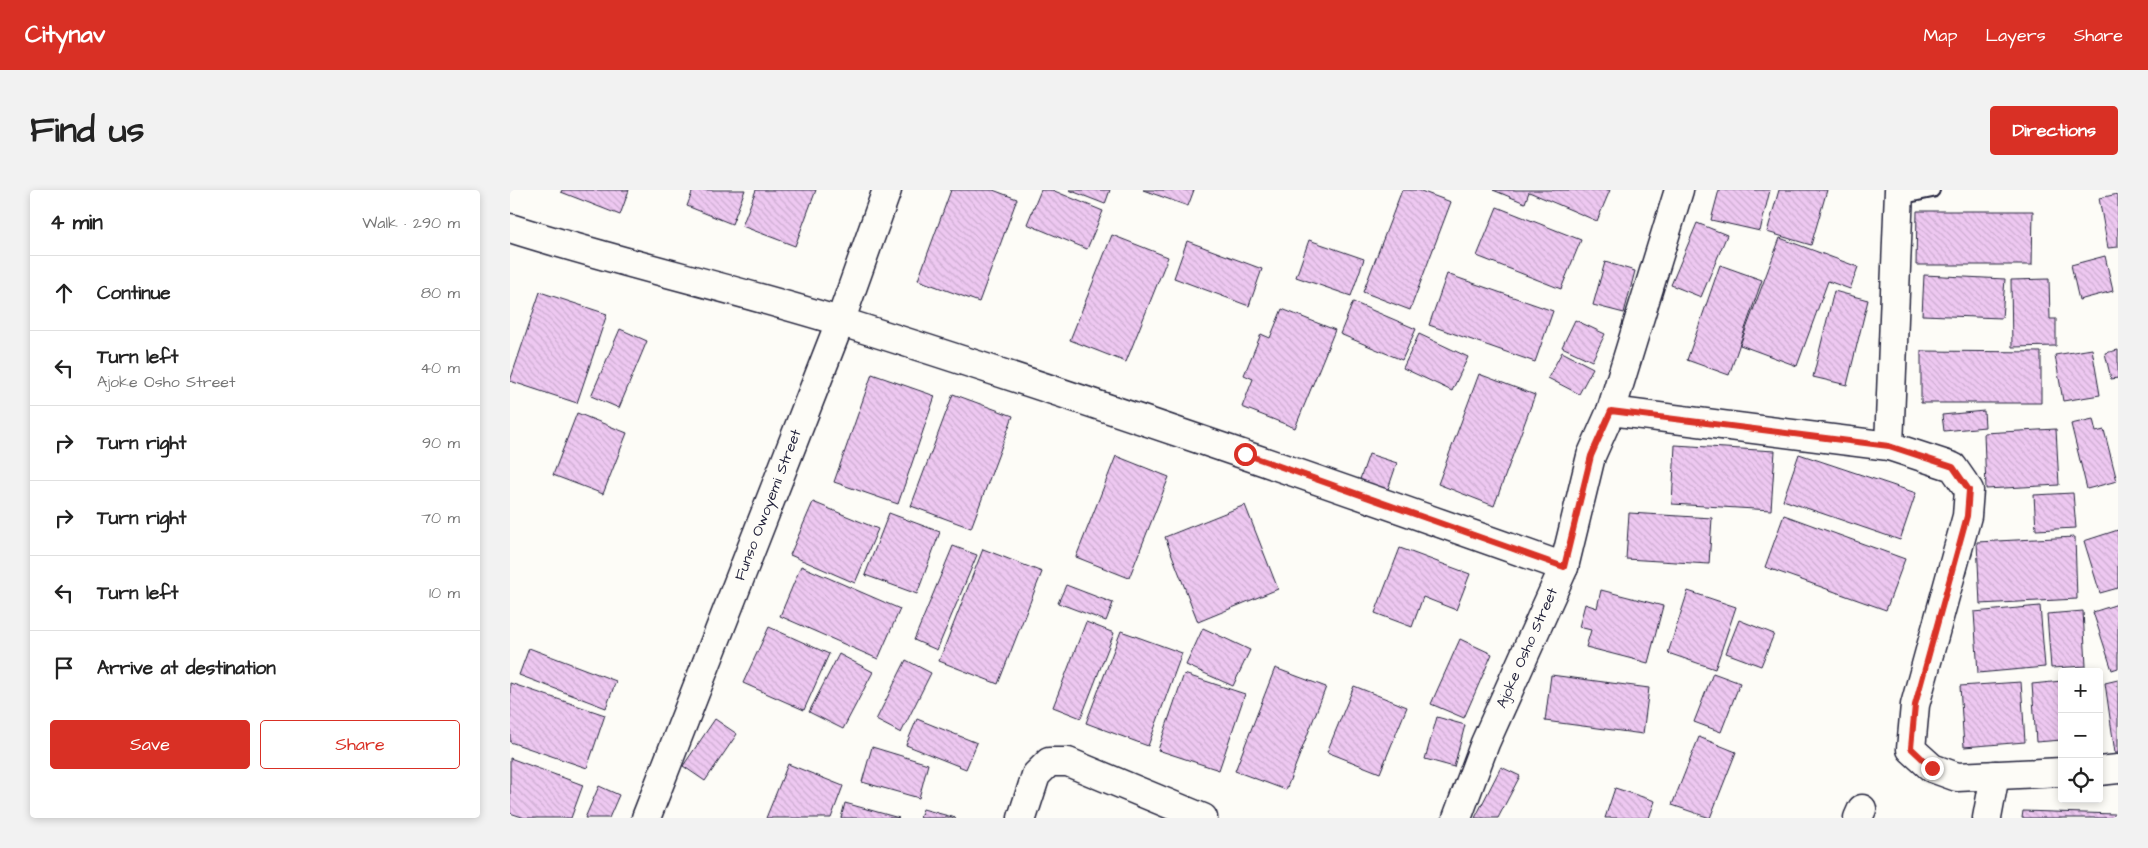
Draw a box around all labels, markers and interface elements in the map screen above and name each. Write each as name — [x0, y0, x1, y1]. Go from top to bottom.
text: Citynav — [25, 18, 105, 52]
text: Map — [1923, 23, 1957, 48]
text: Layers — [1985, 23, 2046, 48]
text: Share — [2074, 23, 2123, 48]
text: Find us — [30, 106, 144, 155]
button: Directions — [1990, 106, 2118, 155]
text: 4 min — [50, 208, 103, 237]
text: Walk · 290 m — [362, 212, 460, 234]
icon: ahead — [50, 279, 78, 307]
text: Continue — [97, 280, 171, 307]
text: 80 m — [421, 282, 460, 304]
text: Turn left — [97, 344, 178, 371]
icon: left — [50, 354, 78, 382]
text: 40 m — [420, 357, 460, 379]
text: Ajoke Osho Street — [97, 371, 235, 393]
street label: Funso Owoyemi Street — [729, 426, 808, 584]
icon: right — [50, 429, 78, 457]
text: Turn right — [97, 430, 186, 457]
text: 90 m — [422, 432, 460, 454]
route start — [1234, 443, 1257, 466]
icon: right — [50, 504, 78, 532]
text: Turn right — [97, 505, 186, 532]
text: 70 m — [421, 507, 460, 529]
icon: left — [50, 579, 78, 607]
text: Turn left — [97, 580, 178, 607]
text: 10 m — [429, 582, 460, 604]
street label: Ajoke Osho Street — [1491, 584, 1563, 712]
icon: arrive — [50, 654, 78, 682]
text: Arrive at destination — [97, 655, 276, 682]
map controls — [2058, 668, 2103, 803]
button: + — [2058, 668, 2103, 713]
button: − — [2058, 713, 2103, 758]
button: Save — [50, 720, 250, 769]
button: Share — [260, 720, 460, 769]
route end — [1921, 757, 1944, 780]
button: locate — [2058, 758, 2103, 803]

